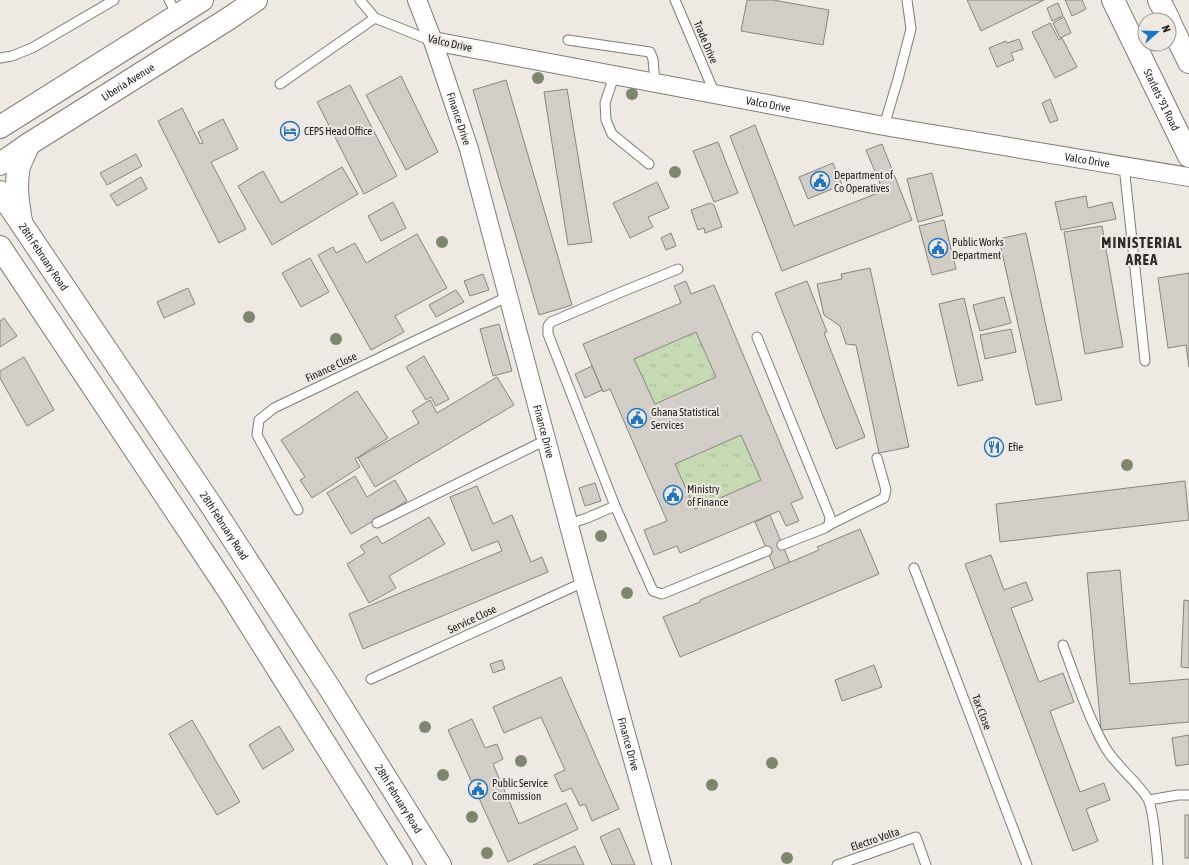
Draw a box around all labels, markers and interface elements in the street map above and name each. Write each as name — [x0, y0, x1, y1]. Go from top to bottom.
north arrow — [1137, 12, 1177, 52]
street label: Trade Drive — [692, 19, 720, 65]
text: N — [1160, 23, 1173, 34]
street label: Valco Drive — [427, 32, 473, 54]
street label: Liberia Avenue — [99, 61, 156, 103]
street label: Starlets '91 Road — [1141, 67, 1182, 133]
street label: Finance Drive — [445, 91, 473, 147]
street label: Valco Drive — [745, 94, 791, 114]
hotel icon: CEPS Head Office — [279, 120, 301, 142]
place label: CEPS Head Office — [304, 125, 372, 137]
street label: Valco Drive — [1064, 150, 1110, 170]
place label: Department of Co Operatives — [834, 169, 893, 194]
public building icon: Department of Co Operatives — [809, 170, 831, 192]
street label: 28th February Road — [17, 221, 71, 293]
district label: MINISTERIAL AREA — [1101, 234, 1183, 268]
place label: Public Works Department — [952, 236, 1004, 261]
public building icon: Public Works Department — [927, 237, 949, 259]
street label: Finance Close — [303, 350, 359, 384]
street label: Finance Drive — [531, 403, 557, 459]
place label: Ghana Statistical Services — [651, 406, 720, 431]
public building icon: Ghana Statistical Services — [626, 407, 648, 429]
restaurant icon: Efie — [983, 436, 1005, 458]
place label: Efie — [1008, 441, 1023, 453]
place label: Ministry of Finance — [687, 483, 729, 508]
public building icon: Ministry of Finance — [662, 484, 684, 506]
street label: 28th February Road — [198, 489, 251, 562]
street label: Service Close — [446, 603, 498, 635]
street label: Tax Close — [970, 693, 994, 731]
street label: Finance Drive — [616, 716, 642, 772]
street label: 28th February Road — [373, 762, 425, 835]
place label: Public Service Commission — [492, 777, 548, 802]
public building icon: Public Service Commission — [467, 778, 489, 800]
street label: Electro Volta — [849, 825, 901, 853]

